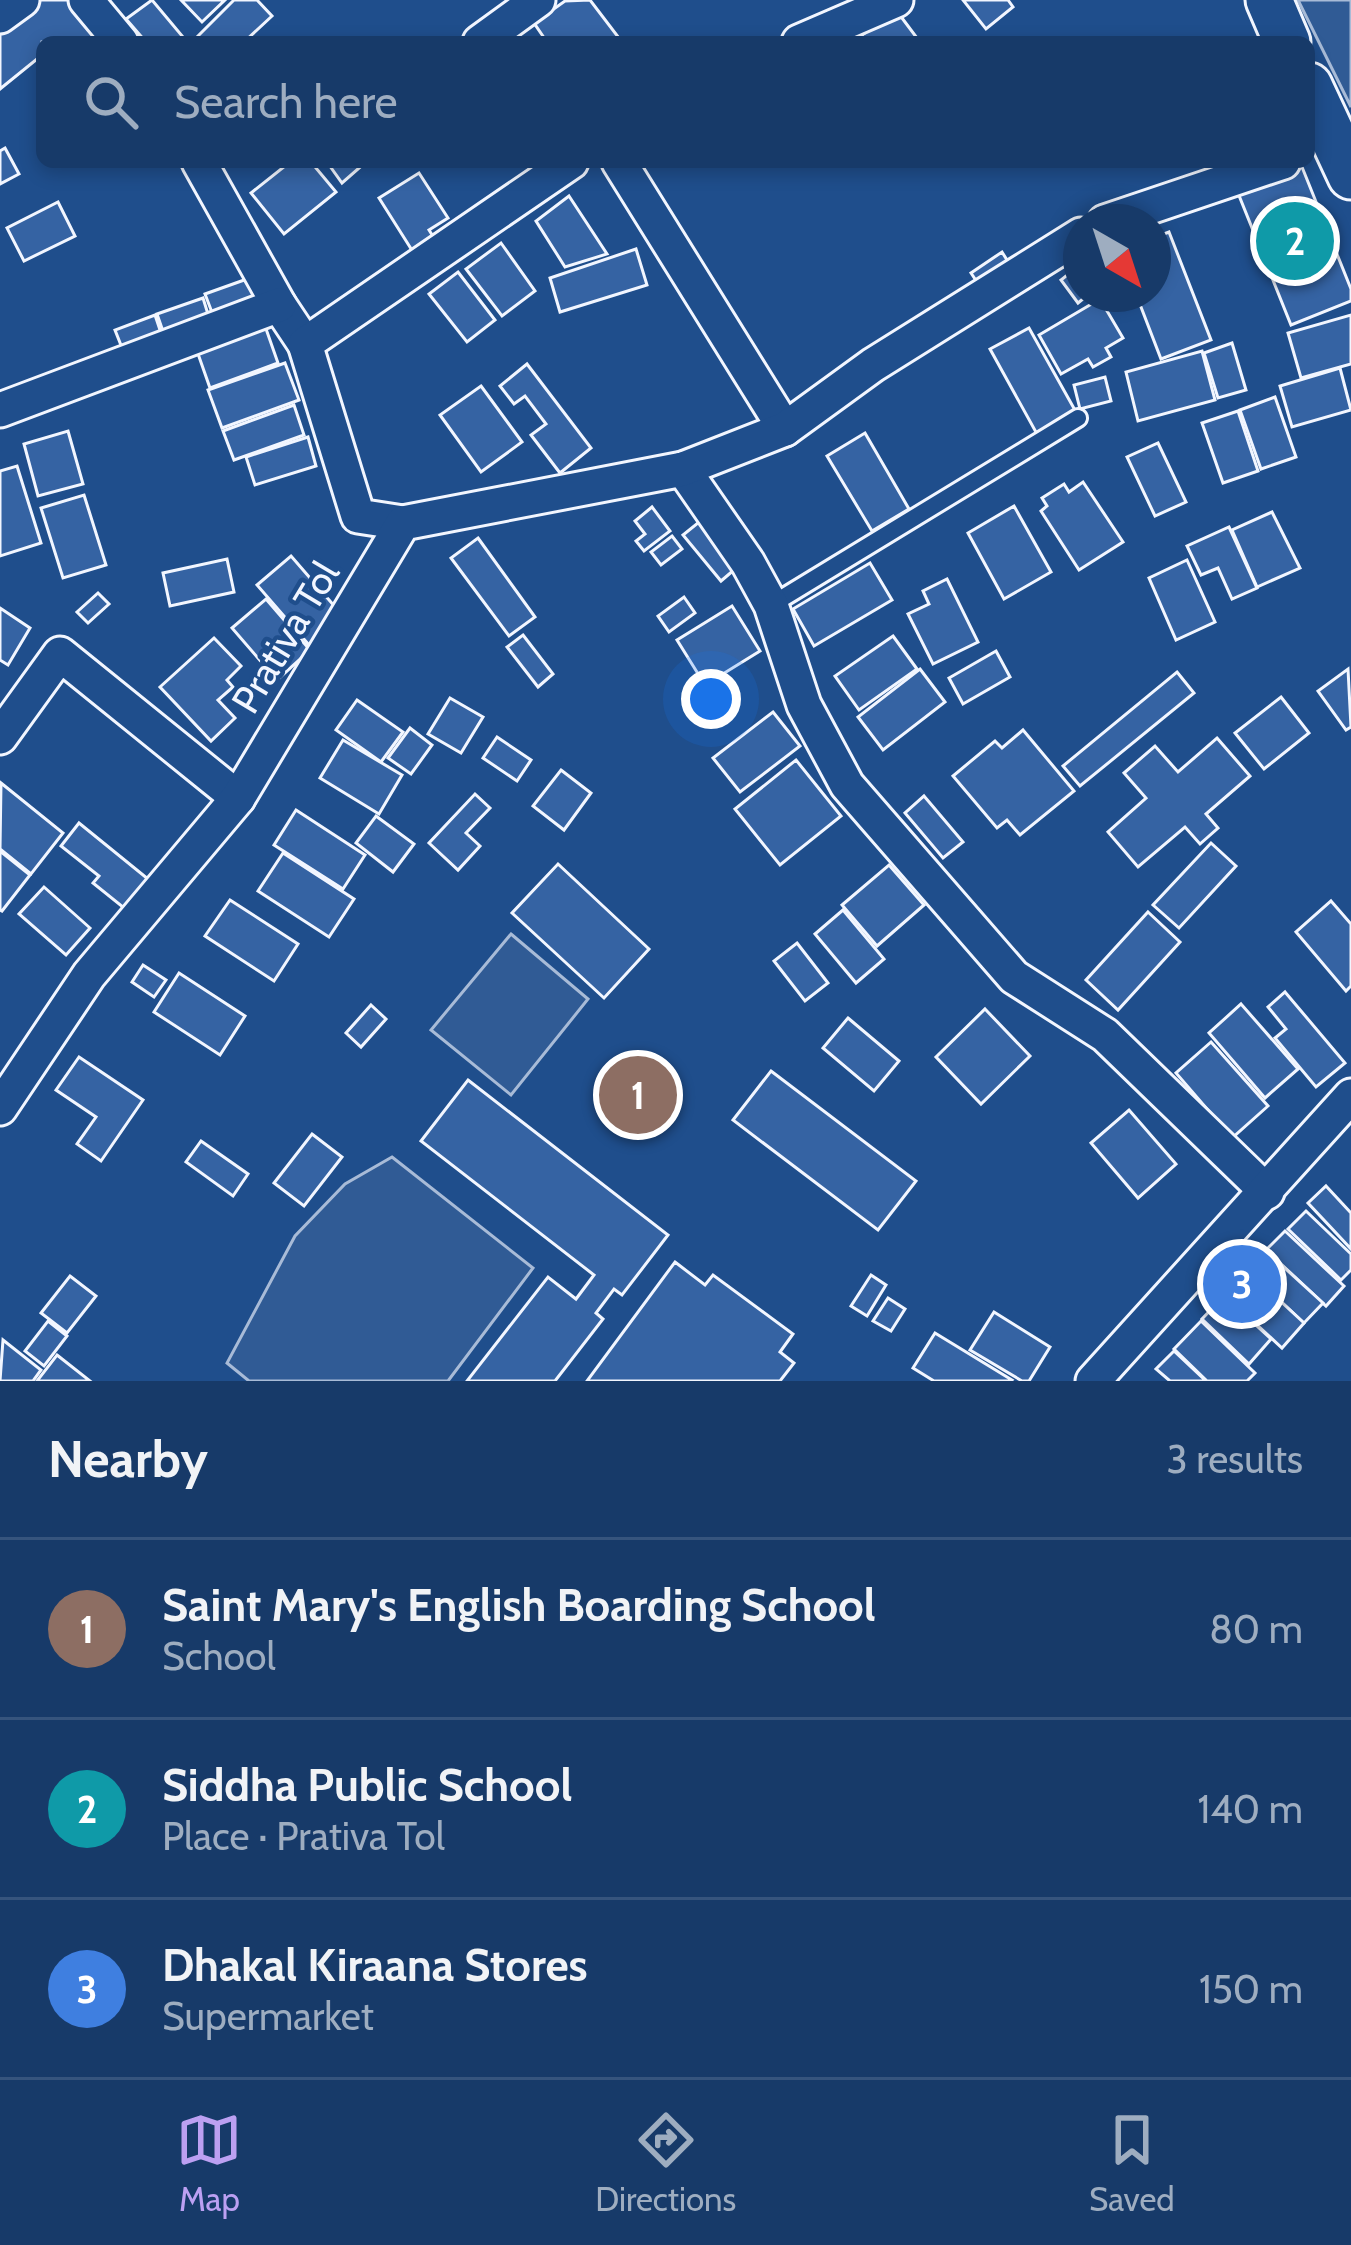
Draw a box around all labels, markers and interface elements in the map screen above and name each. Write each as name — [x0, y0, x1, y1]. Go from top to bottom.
search box — [36, 36, 1315, 168]
icon: search — [78, 69, 144, 135]
text: Search here — [174, 75, 398, 129]
pin: 2 — [1256, 196, 1334, 286]
north arrow — [1063, 204, 1171, 312]
street label: Prativa Tol — [221, 552, 349, 722]
your location — [681, 669, 741, 729]
pin: 1 — [599, 1050, 677, 1140]
pin: 3 — [1203, 1239, 1281, 1329]
text: Nearby — [48, 1428, 208, 1490]
text: 3 results — [1166, 1435, 1303, 1483]
text: Saint Mary's English Boarding School — [162, 1578, 876, 1632]
text: 1 — [80, 1605, 94, 1653]
text: 80 m — [1209, 1605, 1303, 1653]
text: School — [162, 1632, 276, 1680]
text: Siddha Public School — [162, 1758, 572, 1812]
text: 2 — [77, 1785, 97, 1833]
text: 140 m — [1198, 1785, 1303, 1833]
text: Place · Prativa Tol — [162, 1812, 445, 1860]
text: Dhakal Kiraana Stores — [162, 1938, 588, 1992]
text: 3 — [76, 1965, 98, 2013]
text: 150 m — [1199, 1965, 1303, 2013]
text: Supermarket — [162, 1992, 374, 2040]
tab: Map — [176, 2107, 242, 2219]
tab: Directions — [595, 2107, 736, 2219]
tab: Saved — [1089, 2107, 1175, 2219]

